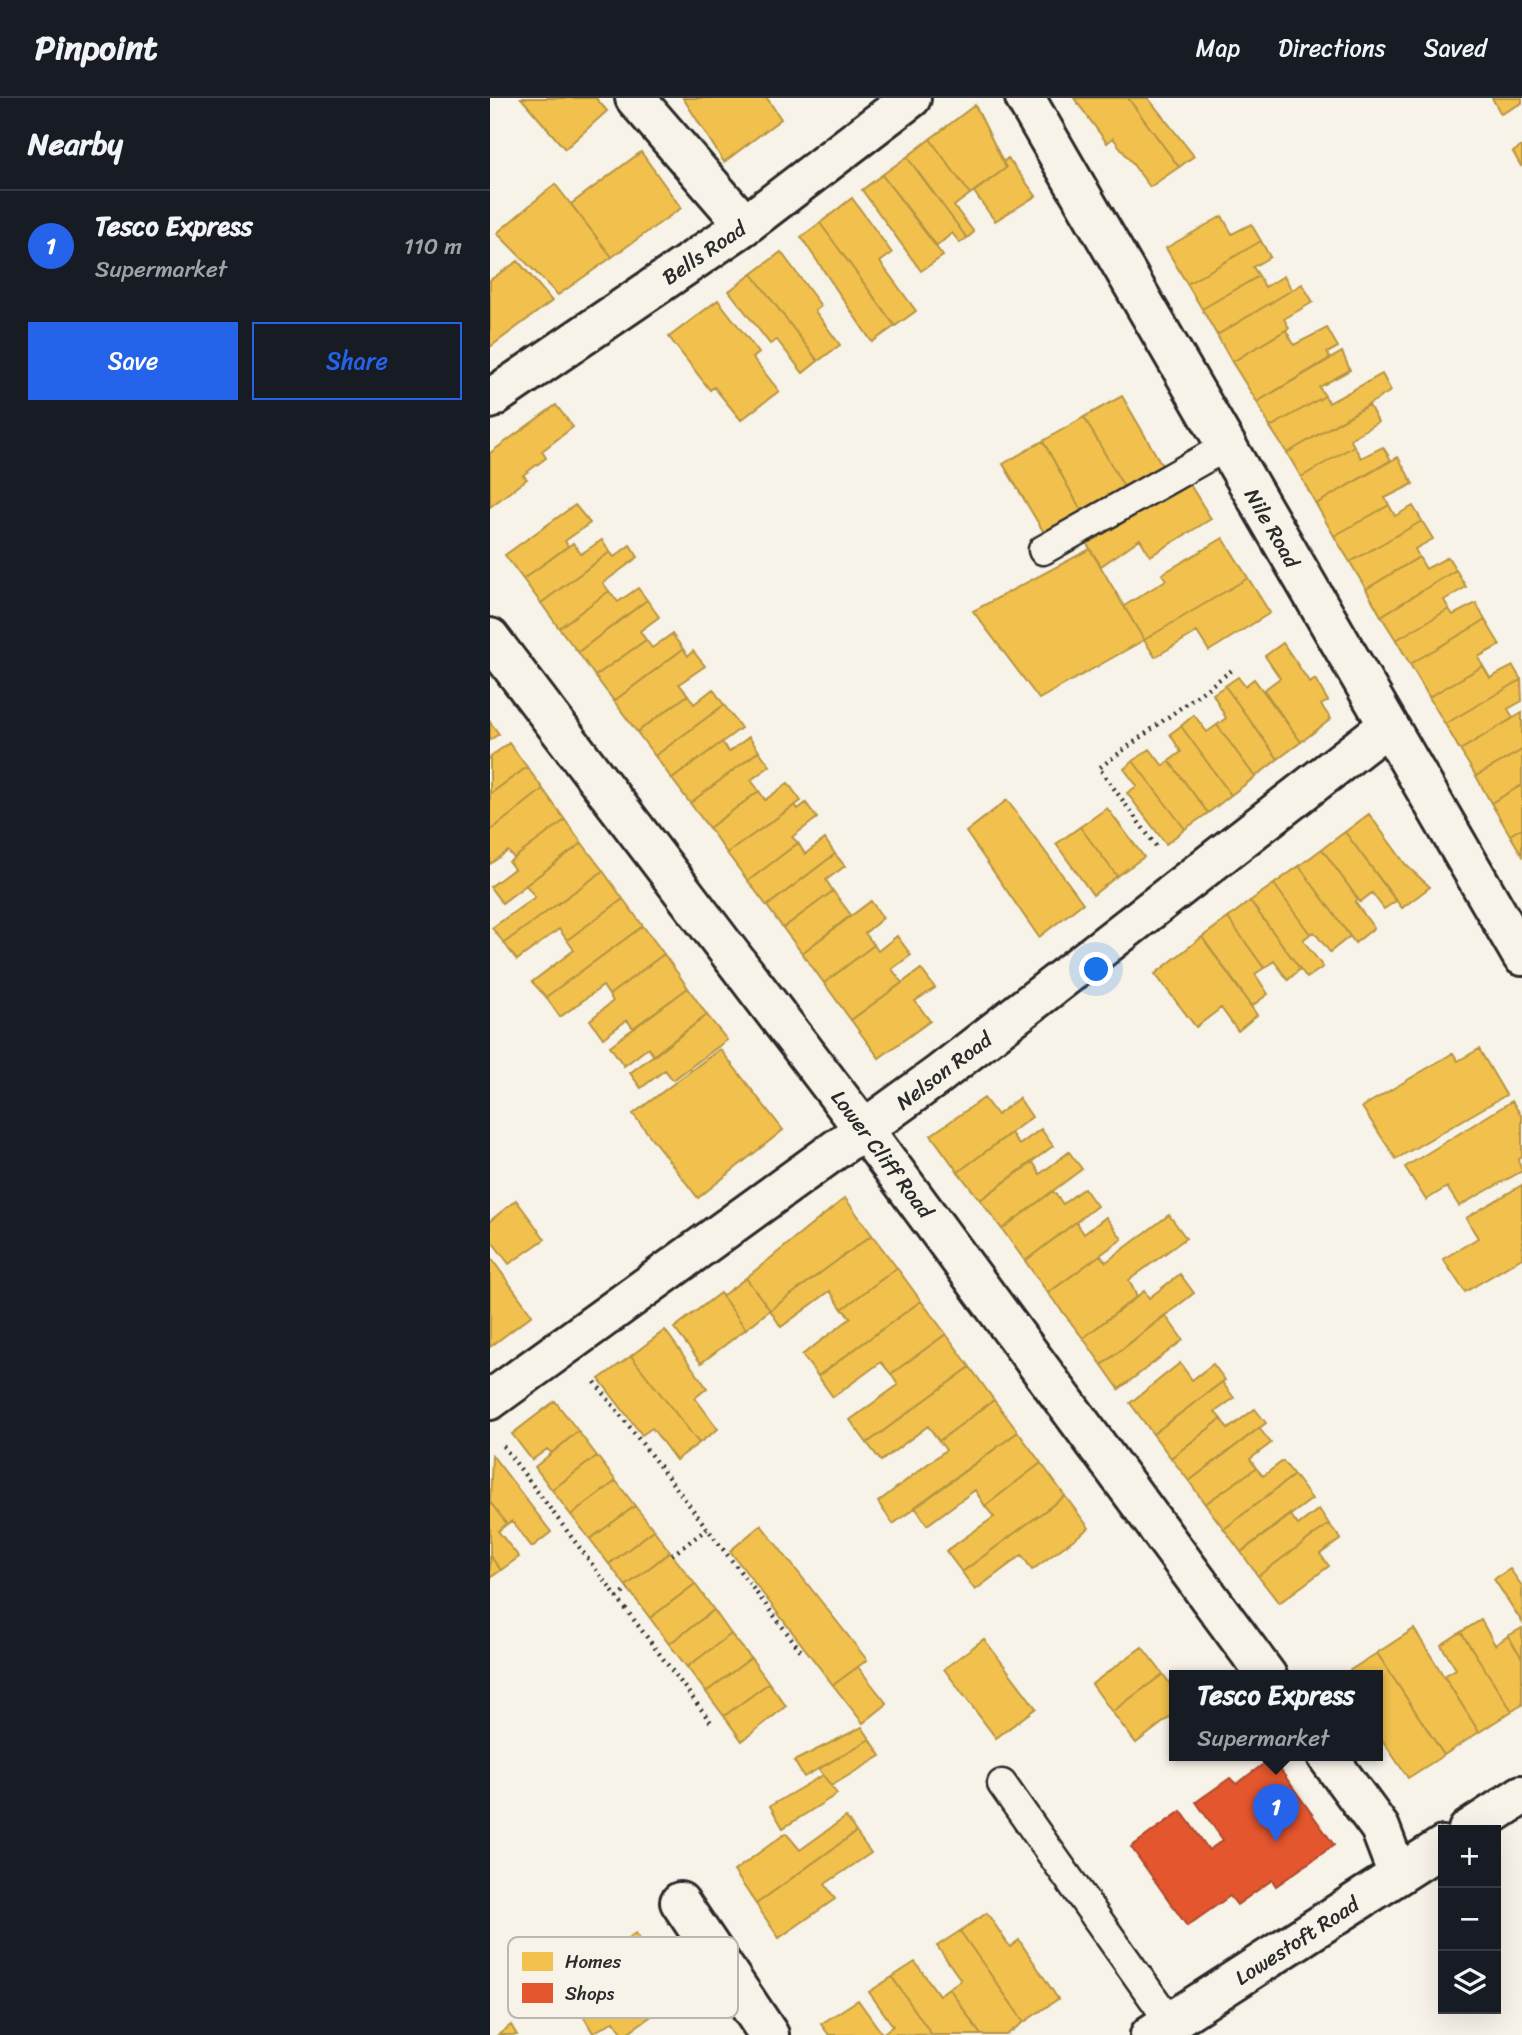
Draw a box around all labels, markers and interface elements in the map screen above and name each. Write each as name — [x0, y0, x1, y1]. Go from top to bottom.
text: Pinpoint — [35, 19, 158, 77]
text: Map — [1196, 27, 1240, 69]
text: Directions — [1278, 27, 1386, 69]
text: Saved — [1424, 27, 1487, 69]
text: Nearby — [28, 117, 123, 171]
text: Tesco Express — [95, 203, 253, 249]
street label: Bells Road — [654, 210, 756, 295]
text: 1 — [46, 226, 56, 267]
text: 110 m — [404, 226, 462, 267]
text: Supermarket — [95, 249, 227, 290]
button: Save — [28, 322, 238, 400]
button: Share — [252, 322, 462, 400]
street label: Nile Road — [1234, 481, 1311, 577]
your location — [1079, 952, 1113, 986]
street label: Nelson Road — [887, 1021, 1002, 1120]
street label: Lower Cliff Road — [821, 1081, 945, 1228]
popup — [1169, 1670, 1383, 1761]
text: Tesco Express — [1197, 1672, 1355, 1718]
text: Supermarket — [1197, 1718, 1329, 1759]
pin: 1 — [1253, 1784, 1299, 1842]
map controls — [1438, 1825, 1501, 2014]
button: + — [1438, 1825, 1501, 1888]
street label: Lowestoft Road — [1227, 1885, 1369, 1996]
button: − — [1438, 1888, 1501, 1951]
legend — [508, 1937, 738, 2018]
text: Homes — [565, 1945, 621, 1978]
button: layers — [1438, 1951, 1501, 2014]
text: Shops — [565, 1977, 615, 2010]

